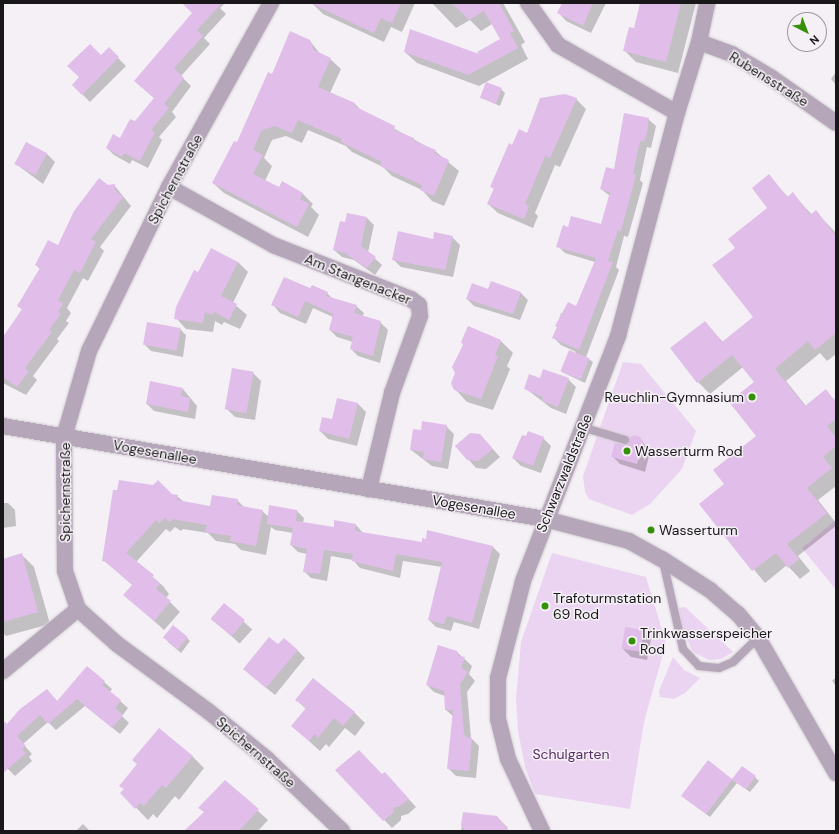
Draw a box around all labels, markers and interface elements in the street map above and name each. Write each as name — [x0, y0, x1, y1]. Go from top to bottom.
north arrow — [787, 12, 827, 52]
text: N — [807, 32, 822, 48]
street label: Rubensstraße — [726, 48, 812, 110]
street label: Spichernstraße — [144, 131, 206, 227]
street label: Am Stangenacker — [302, 250, 414, 308]
place label: Reuchlin-Gymnasium — [605, 389, 744, 405]
marker: Reuchlin-Gymnasium — [747, 392, 757, 402]
street label: Schwarzwaldstraße — [533, 412, 595, 534]
street label: Vogesenallee — [112, 436, 198, 468]
street label: Spichernstraße — [57, 442, 73, 542]
place label: Wasserturm Rod — [635, 443, 743, 459]
marker: Wasserturm Rod — [622, 446, 632, 456]
street label: Vogesenallee — [431, 491, 517, 523]
place label: Wasserturm — [659, 522, 738, 538]
marker: Wasserturm — [646, 525, 656, 535]
place label: Trafoturmstation 69 Rod — [553, 590, 661, 622]
marker: Trafoturmstation 69 Rod — [540, 601, 550, 611]
place label: Trinkwasserspeicher Rod — [640, 625, 772, 658]
marker: Trinkwasserspeicher Rod — [627, 636, 637, 646]
street label: Spichernstraße — [213, 713, 299, 791]
park label: Schulgarten — [532, 746, 610, 762]

